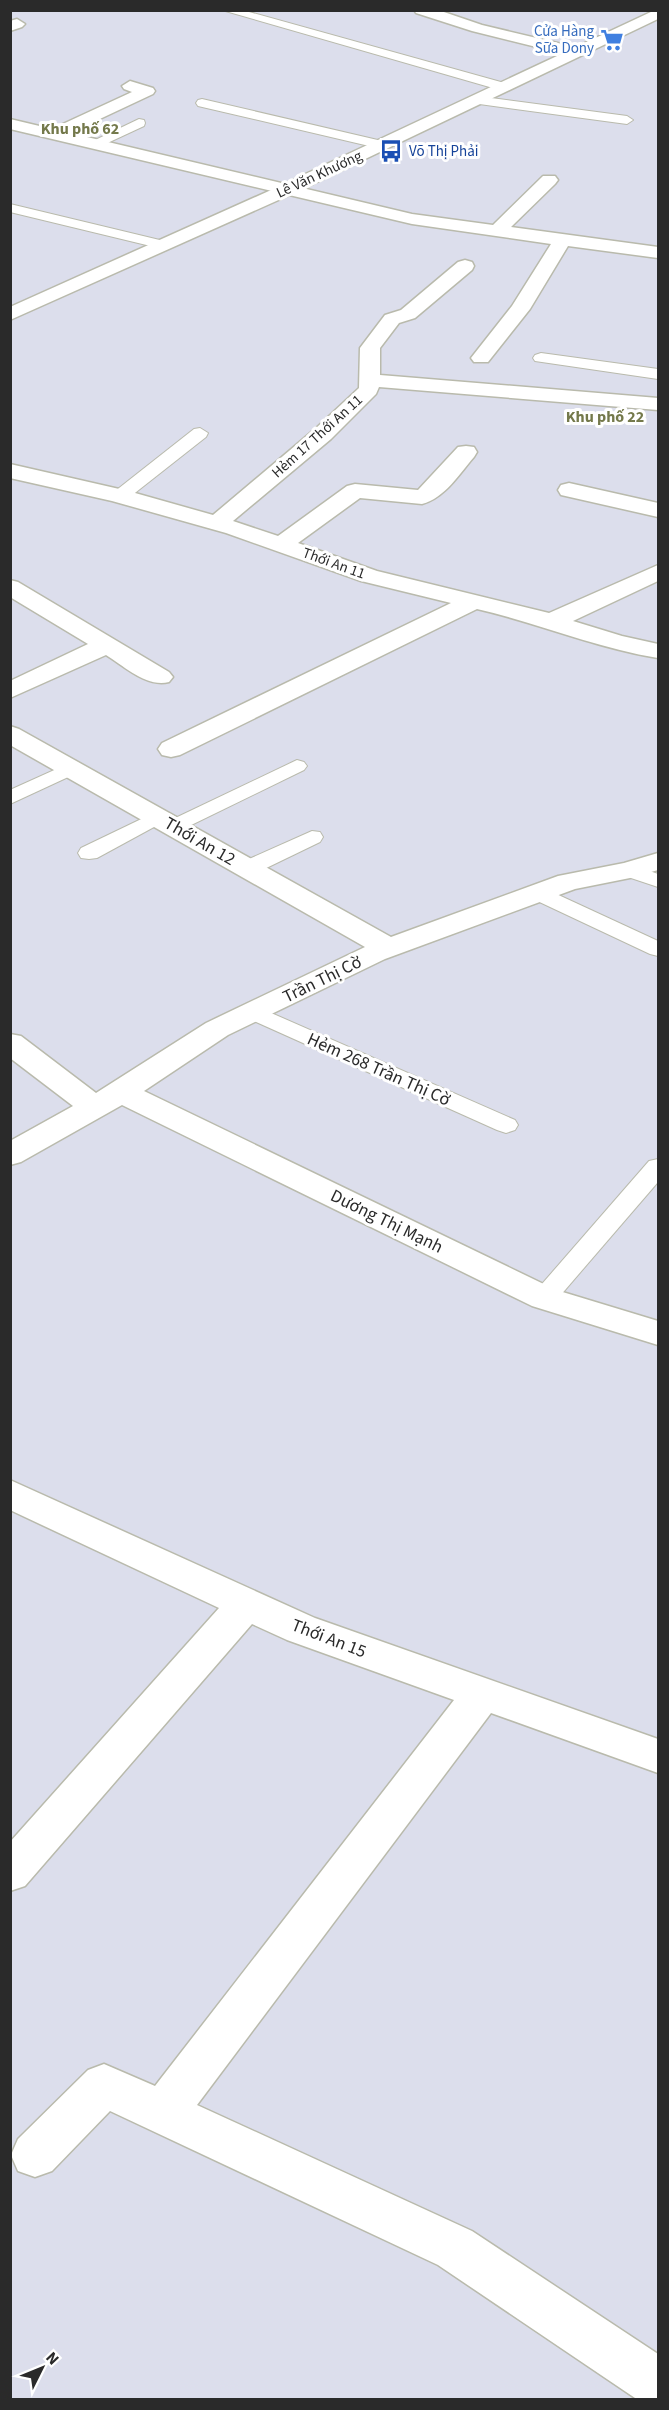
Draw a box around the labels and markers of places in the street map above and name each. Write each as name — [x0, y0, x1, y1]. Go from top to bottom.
place label: Cửa Hàng Sữa Dony — [534, 21, 594, 59]
supermarket icon: Cửa Hàng Sữa Dony — [599, 27, 625, 53]
bus stop icon: Võ Thị Phải — [378, 138, 404, 164]
place label: Võ Thị Phải — [409, 141, 478, 162]

